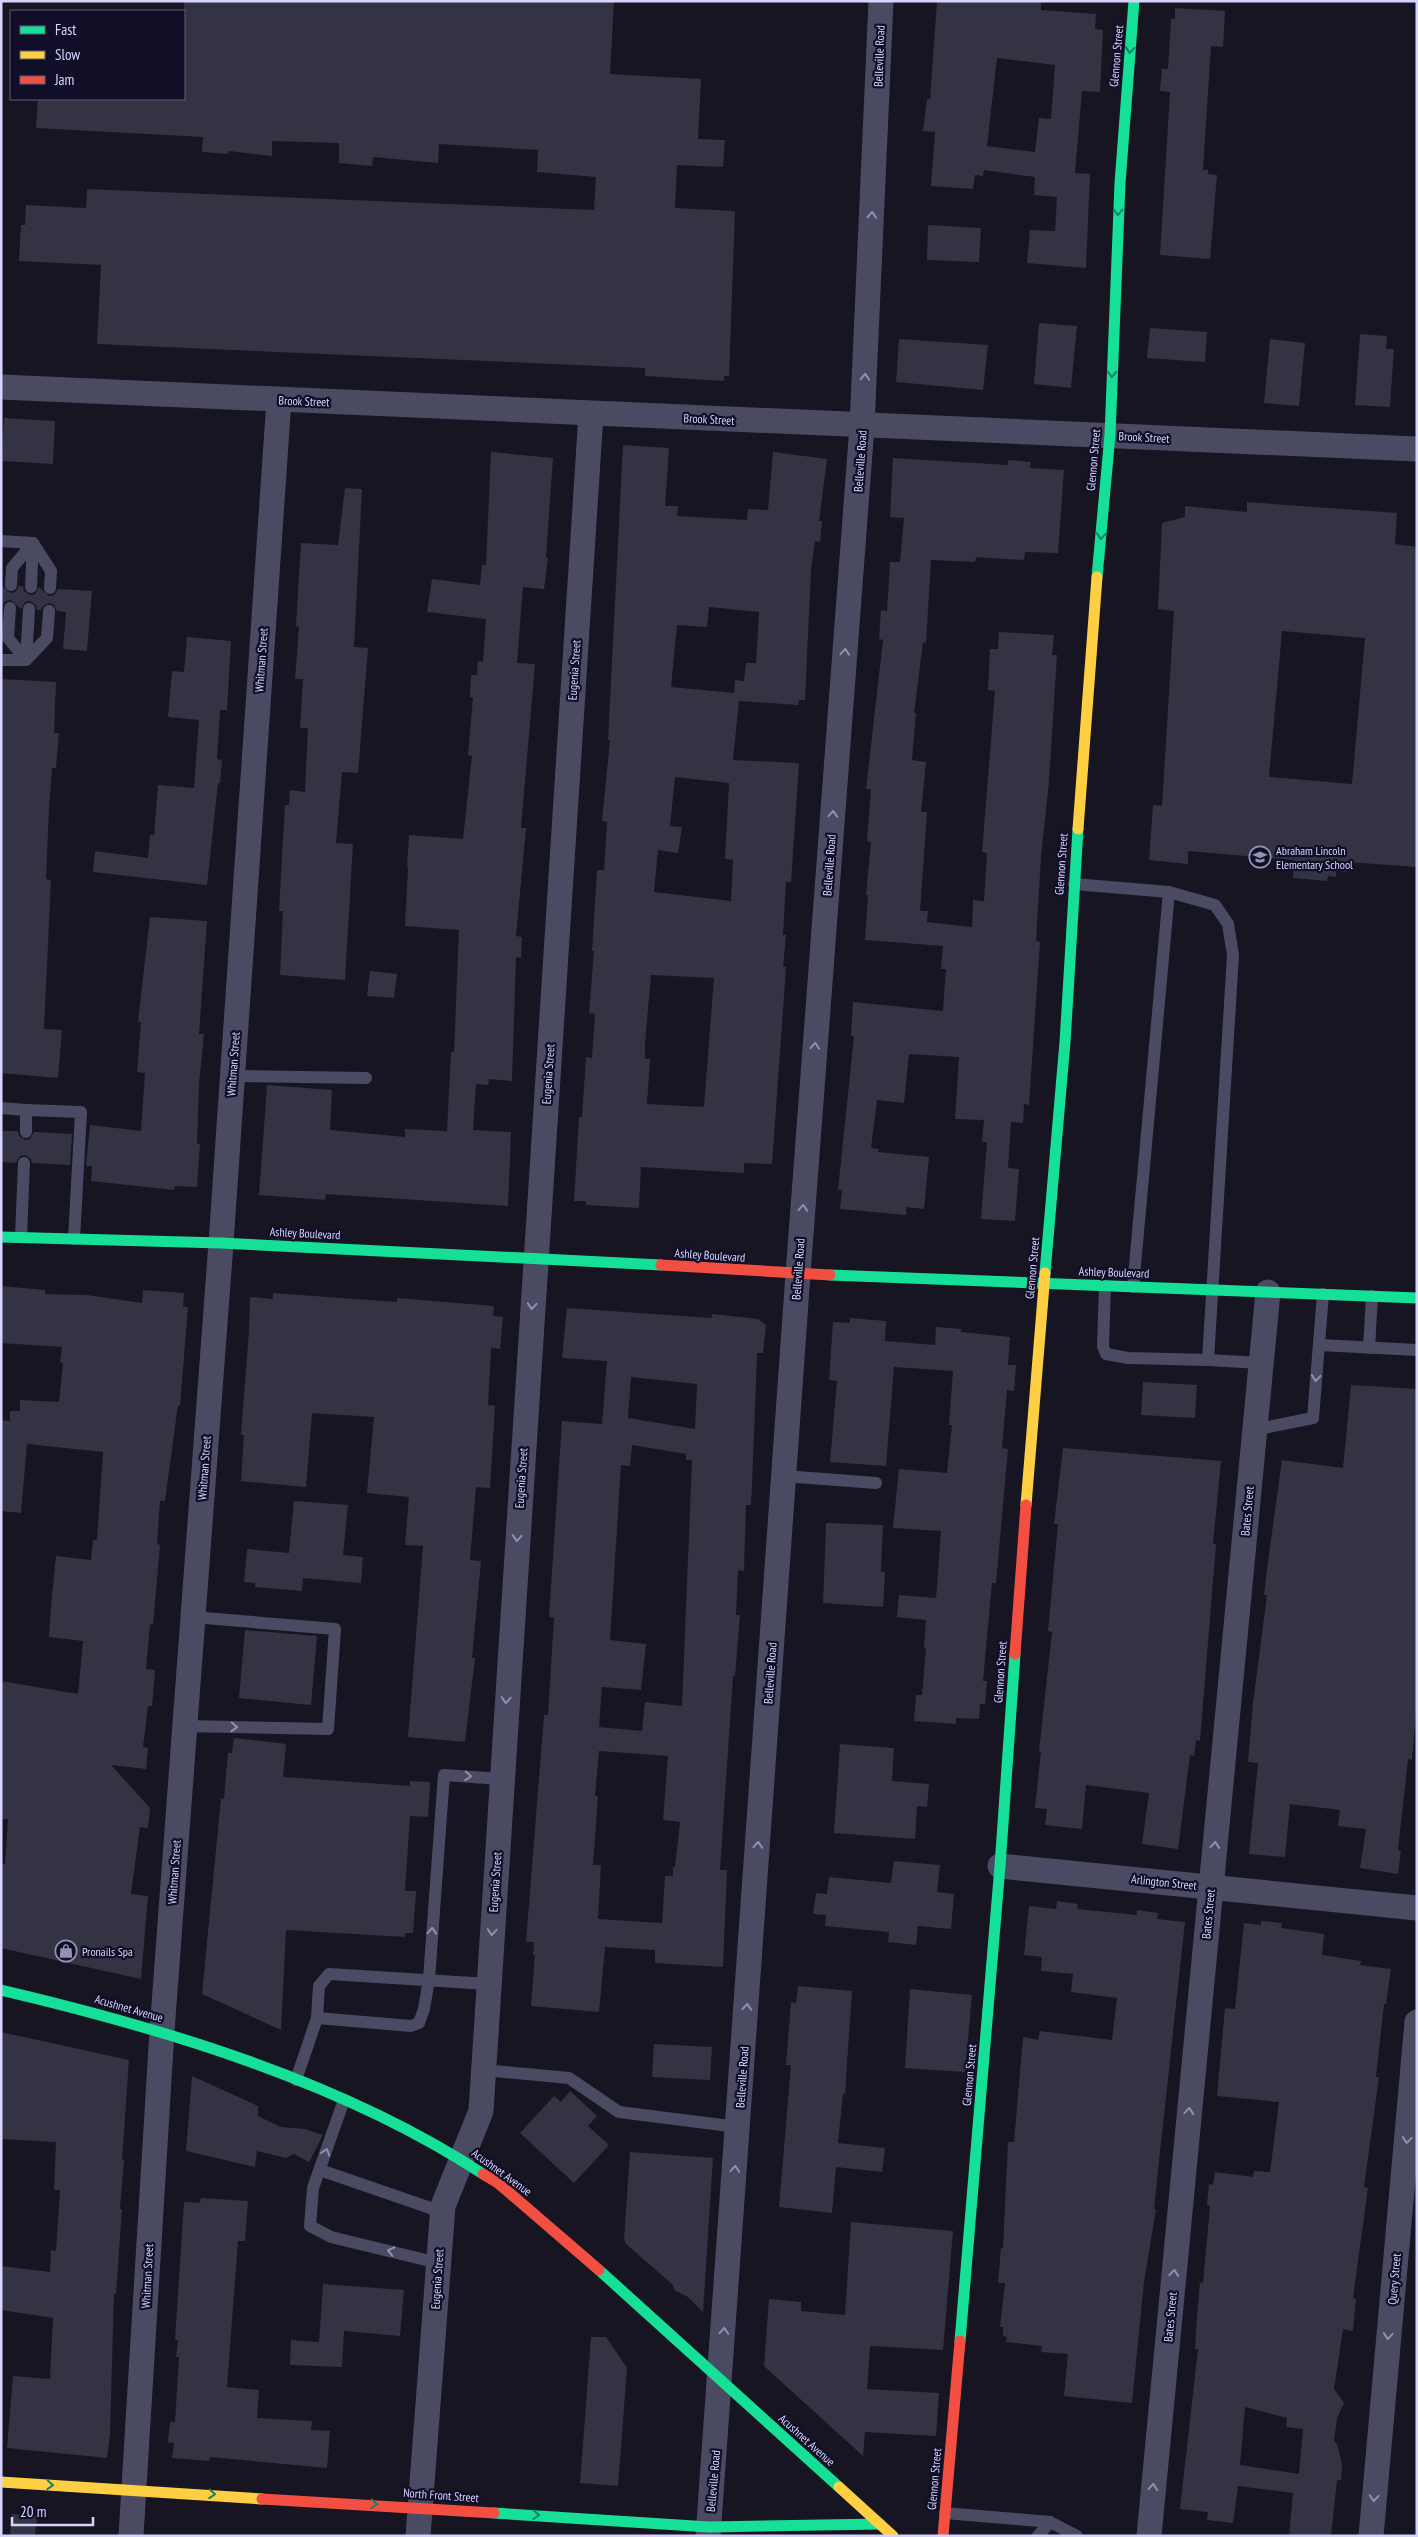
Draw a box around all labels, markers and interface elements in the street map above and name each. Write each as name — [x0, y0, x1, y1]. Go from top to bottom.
legend — [10, 10, 185, 100]
text: Fast — [55, 20, 76, 39]
street label: Glennon Street — [1106, 24, 1126, 88]
street label: Belleville Road — [870, 25, 888, 87]
text: Slow — [55, 45, 80, 64]
one-way arrow — [1125, 46, 1136, 54]
text: Jam — [54, 70, 74, 89]
one-way arrow — [1113, 208, 1124, 216]
one-way arrow — [867, 210, 877, 218]
one-way arrow — [1107, 371, 1117, 379]
one-way arrow — [859, 373, 870, 381]
street label: Brook Street — [278, 393, 330, 409]
street label: Brook Street — [683, 410, 736, 428]
street label: Glennon Street — [1083, 428, 1103, 492]
street label: Brook Street — [1118, 428, 1171, 446]
street label: Belleville Road — [850, 430, 870, 492]
one-way arrow — [1095, 533, 1106, 541]
street label: Whitman Street — [251, 627, 271, 693]
street label: Eugenia Street — [564, 639, 584, 701]
one-way arrow — [840, 647, 851, 655]
one-way arrow — [827, 809, 838, 817]
street label: Glennon Street — [1051, 832, 1071, 895]
street label: Belleville Road — [819, 834, 839, 896]
place label: Abraham Lincoln Elementary School — [1276, 843, 1353, 872]
school or university icon: Abraham Lincoln Elementary School — [1248, 845, 1272, 869]
street label: Whitman Street — [223, 1031, 243, 1097]
one-way arrow — [810, 1041, 821, 1049]
street label: Eugenia Street — [538, 1043, 558, 1105]
one-way arrow — [797, 1203, 808, 1211]
street label: Ashley Boulevard — [269, 1224, 341, 1242]
street label: Glennon Street — [1022, 1236, 1042, 1300]
street label: Belleville Road — [788, 1238, 808, 1300]
street label: Ashley Boulevard — [674, 1245, 746, 1265]
street label: Ashley Boulevard — [1078, 1263, 1150, 1281]
one-way arrow — [527, 1302, 538, 1310]
one-way arrow — [1311, 1374, 1322, 1382]
street label: Whitman Street — [194, 1435, 214, 1501]
street label: Eugenia Street — [511, 1447, 531, 1509]
street label: Bates Street — [1237, 1485, 1257, 1537]
one-way arrow — [512, 1534, 523, 1542]
street label: Glennon Street — [990, 1640, 1010, 1703]
street label: Belleville Road — [760, 1642, 780, 1704]
one-way arrow — [501, 1696, 512, 1704]
one-way arrow — [230, 1722, 238, 1733]
one-way arrow — [464, 1771, 472, 1782]
street label: Whitman Street — [164, 1839, 184, 1905]
one-way arrow — [752, 1840, 763, 1848]
one-way arrow — [1209, 1841, 1220, 1849]
street label: Eugenia Street — [485, 1851, 505, 1913]
street label: Arlington Street — [1130, 1871, 1198, 1893]
street label: Bates Street — [1198, 1888, 1218, 1940]
one-way arrow — [427, 1927, 438, 1935]
one-way arrow — [486, 1928, 497, 1936]
shop icon: Pronails Spa — [54, 1939, 78, 1963]
place label: Pronails Spa — [82, 1944, 133, 1959]
street label: Acushnet Avenue — [93, 1991, 165, 2025]
one-way arrow — [741, 2003, 752, 2011]
street label: Glennon Street — [959, 2043, 979, 2107]
street label: Belleville Road — [732, 2046, 752, 2108]
one-way arrow — [1184, 2107, 1195, 2115]
one-way arrow — [1401, 2136, 1412, 2144]
street label: Acushnet Avenue — [469, 2145, 535, 2199]
one-way arrow — [320, 2148, 330, 2156]
one-way arrow — [730, 2165, 741, 2173]
street label: Whitman Street — [138, 2243, 156, 2309]
one-way arrow — [386, 2246, 395, 2257]
street label: Eugenia Street — [427, 2248, 447, 2310]
street label: Query Street — [1384, 2252, 1404, 2305]
one-way arrow — [1168, 2269, 1179, 2277]
street label: Bates Street — [1160, 2291, 1180, 2343]
one-way arrow — [718, 2327, 729, 2335]
one-way arrow — [1383, 2333, 1394, 2341]
street label: Acushnet Avenue — [776, 2411, 838, 2469]
street label: Glennon Street — [924, 2447, 944, 2511]
street label: Belleville Road — [703, 2450, 723, 2512]
one-way arrow — [46, 2479, 54, 2490]
one-way arrow — [1148, 2483, 1159, 2491]
street label: North Front Street — [403, 2485, 480, 2505]
one-way arrow — [208, 2489, 216, 2500]
scale bar — [12, 2494, 94, 2526]
one-way arrow — [1368, 2495, 1379, 2503]
one-way arrow — [371, 2499, 379, 2510]
text: 20 m — [20, 2502, 46, 2521]
one-way arrow — [533, 2510, 541, 2521]

